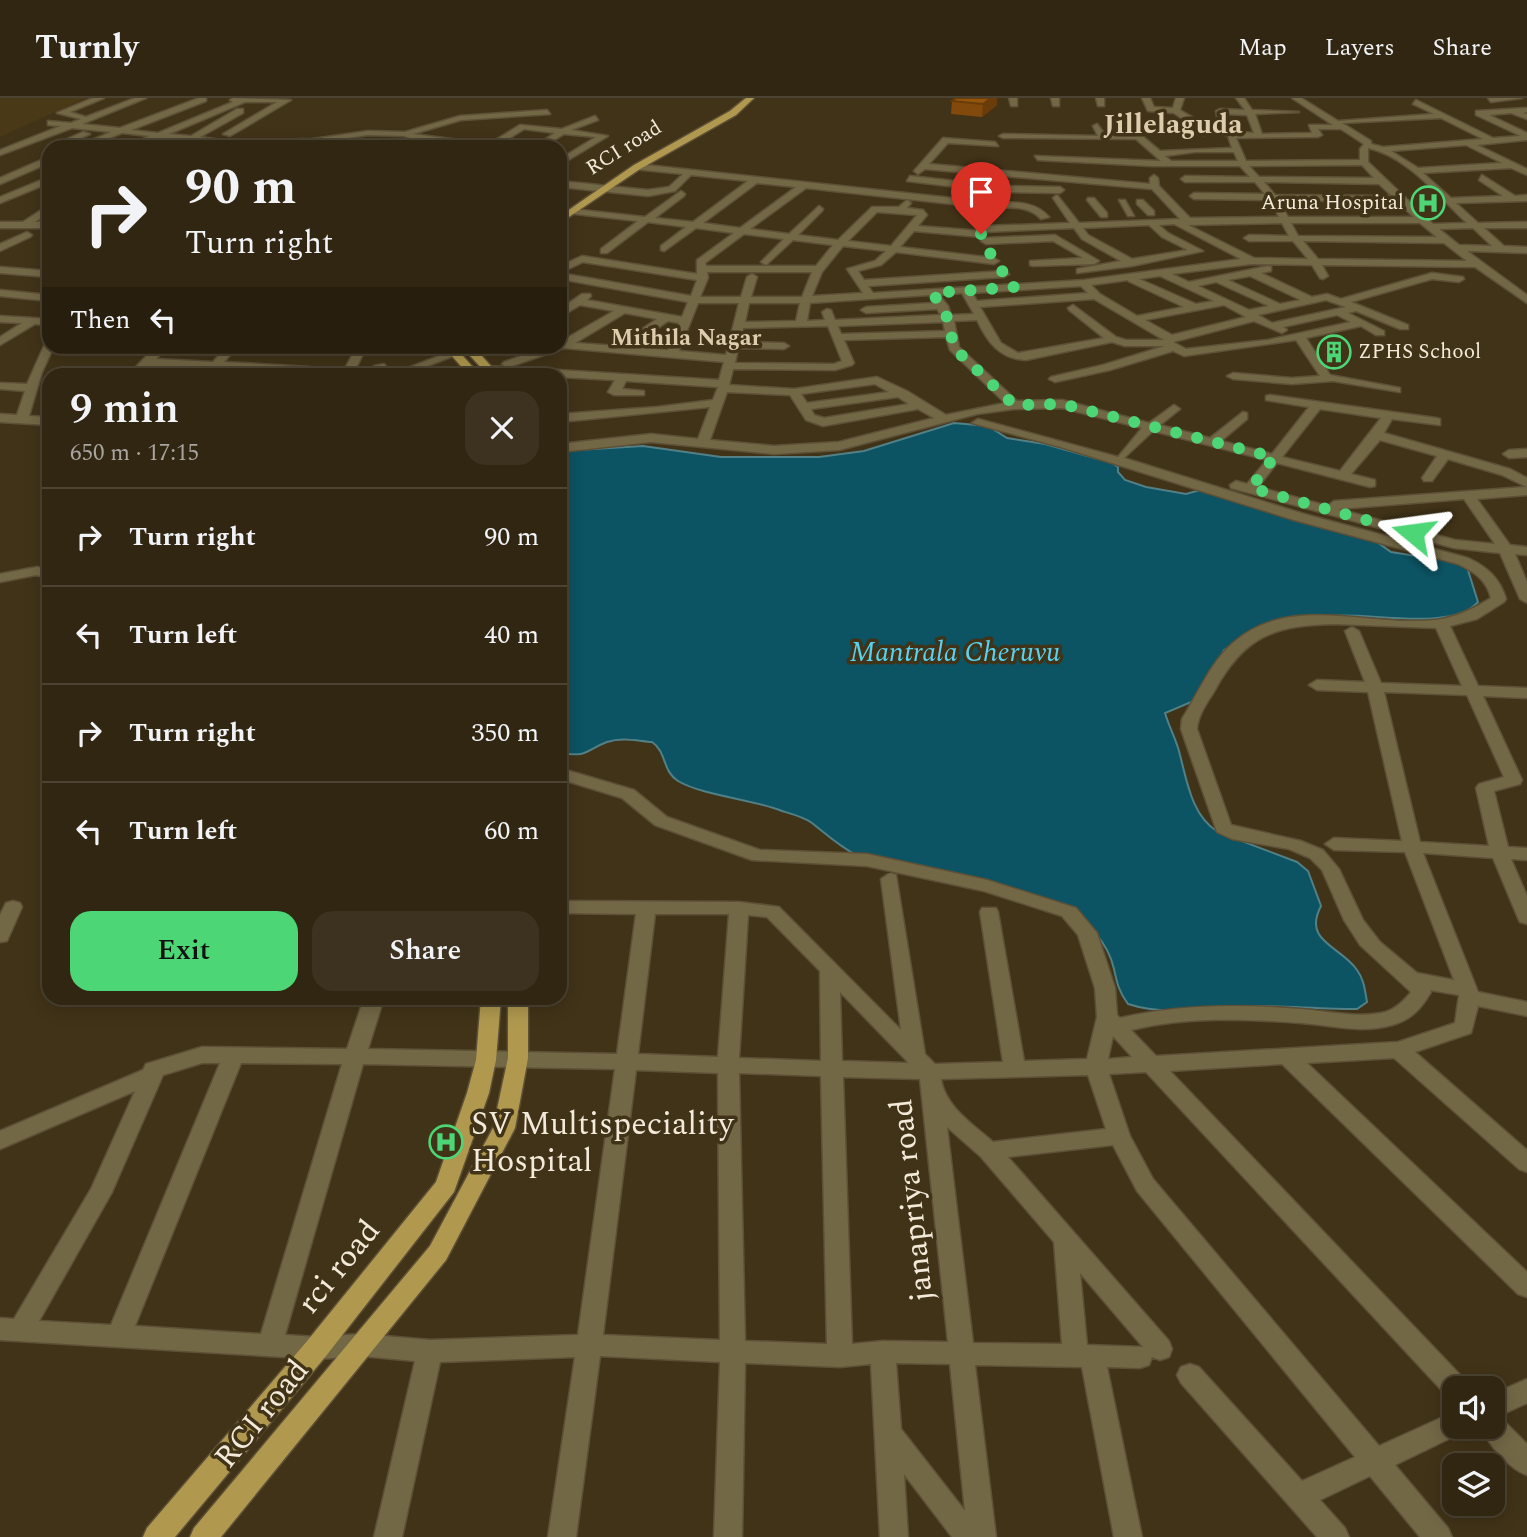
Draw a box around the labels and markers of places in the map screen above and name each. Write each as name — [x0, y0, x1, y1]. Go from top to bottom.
pin — [951, 162, 1011, 234]
hospital icon: Aruna Hospital — [1409, 184, 1447, 222]
place label: Aruna Hospital — [1261, 187, 1404, 219]
building icon: ZPHS School — [1315, 333, 1353, 371]
place label: ZPHS School — [1358, 336, 1481, 368]
place label: SV Multispeciality Hospital — [471, 1100, 735, 1186]
hospital icon: SV Multispeciality Hospital — [427, 1123, 465, 1161]

